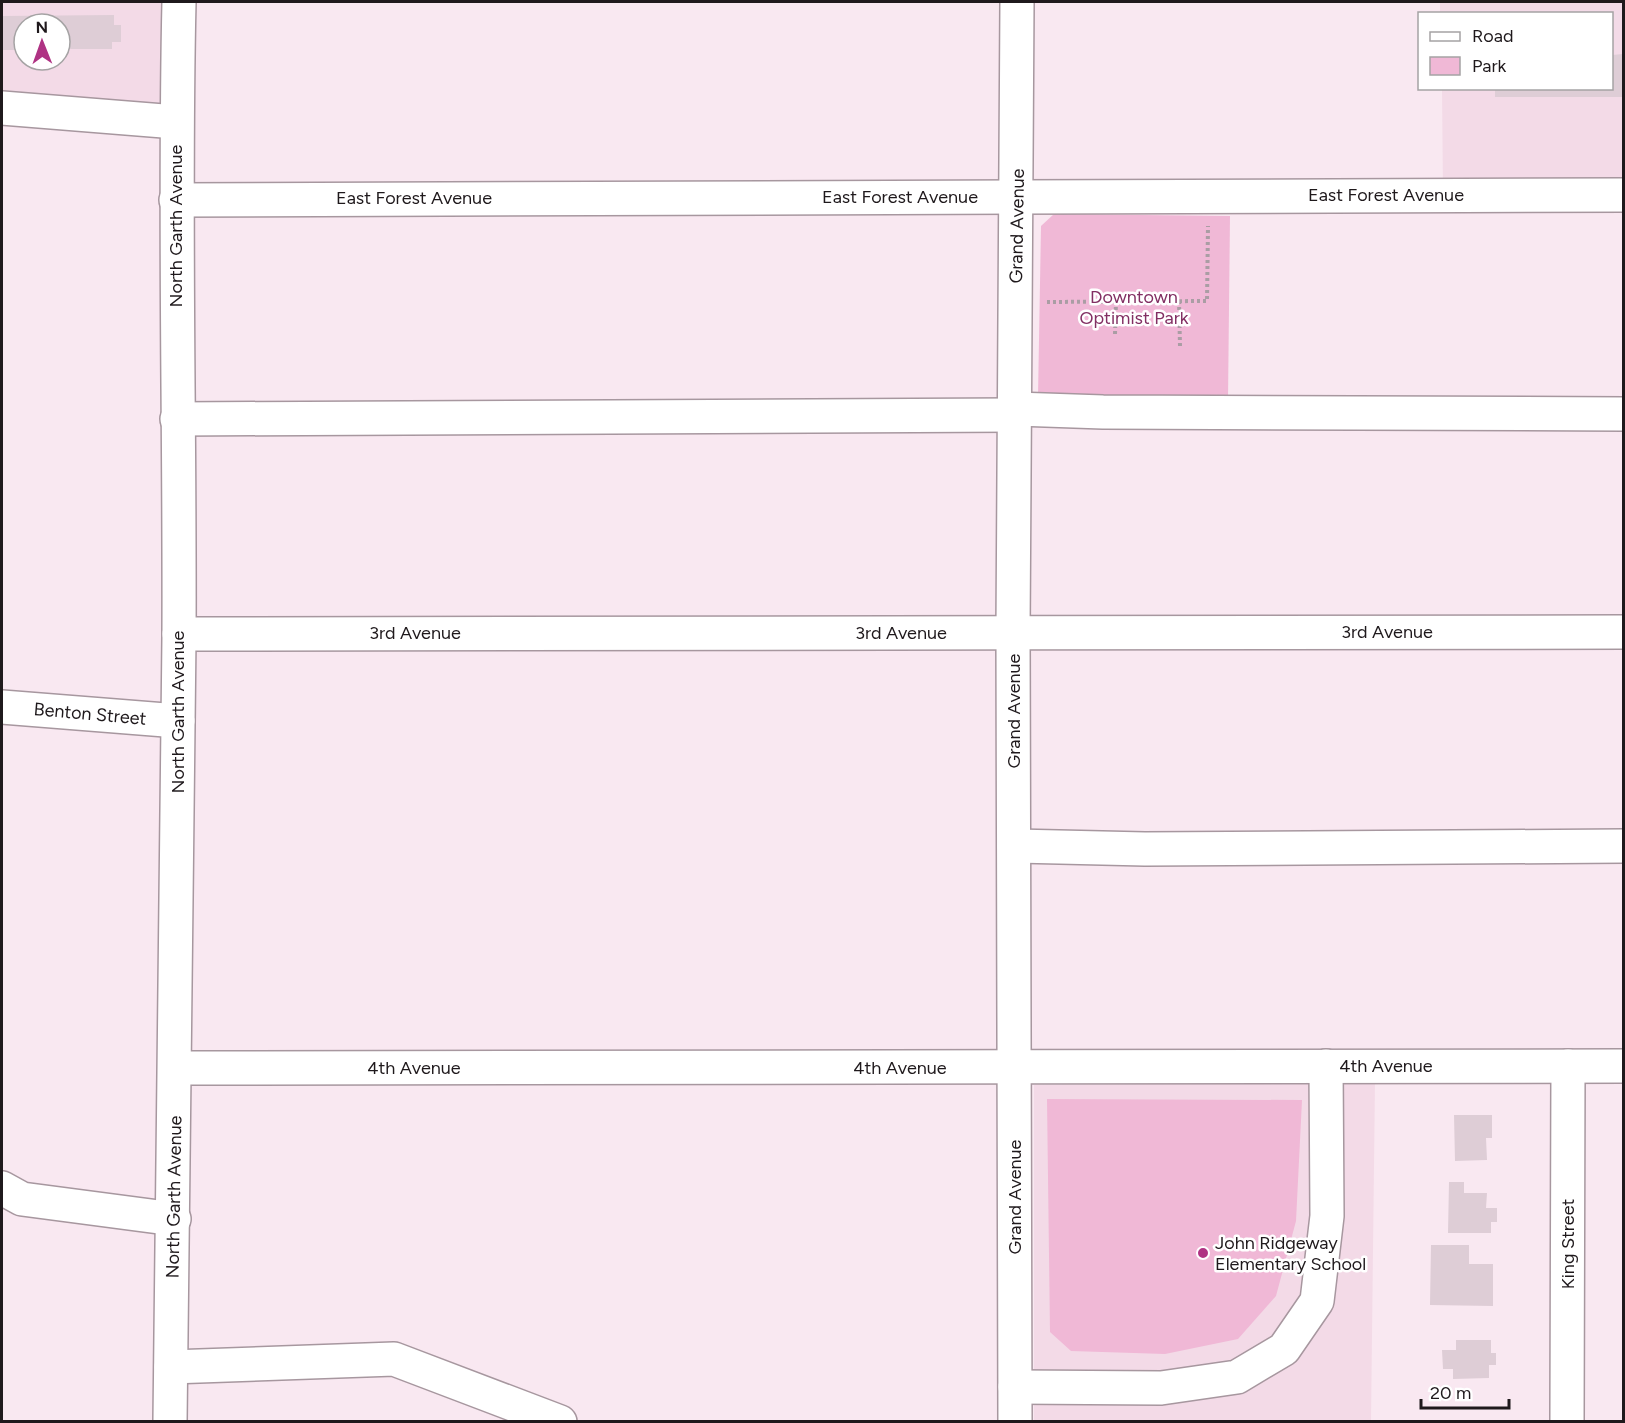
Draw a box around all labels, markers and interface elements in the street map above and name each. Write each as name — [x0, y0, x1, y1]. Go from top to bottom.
north arrow — [12, 12, 72, 72]
legend — [1418, 12, 1613, 90]
text: N — [35, 18, 48, 37]
text: Road — [1472, 25, 1513, 47]
text: Park — [1472, 55, 1507, 77]
street label: North Garth Avenue — [165, 144, 187, 307]
street label: Grand Avenue — [1005, 168, 1029, 284]
street label: East Forest Avenue — [1308, 184, 1464, 206]
street label: East Forest Avenue — [822, 186, 978, 208]
street label: East Forest Avenue — [336, 187, 492, 209]
park label: Downtown Optimist Park — [1080, 286, 1189, 329]
street label: 3rd Avenue — [1341, 621, 1433, 643]
street label: 3rd Avenue — [369, 622, 461, 644]
street label: 3rd Avenue — [855, 622, 947, 644]
street label: North Garth Avenue — [167, 630, 189, 793]
street label: Grand Avenue — [1003, 653, 1025, 768]
street label: Benton Street — [33, 698, 147, 730]
street label: 4th Avenue — [1339, 1055, 1433, 1077]
street label: 4th Avenue — [367, 1057, 461, 1079]
street label: 4th Avenue — [853, 1057, 947, 1079]
street label: North Garth Avenue — [162, 1115, 186, 1279]
street label: Grand Avenue — [1004, 1139, 1026, 1254]
street label: King Street — [1557, 1199, 1579, 1289]
place label: John Ridgeway Elementary School — [1215, 1232, 1366, 1275]
marker: John Ridgeway Elementary School — [1196, 1246, 1210, 1260]
scale bar — [1421, 1372, 1510, 1410]
text: 20 m — [1430, 1382, 1471, 1404]

